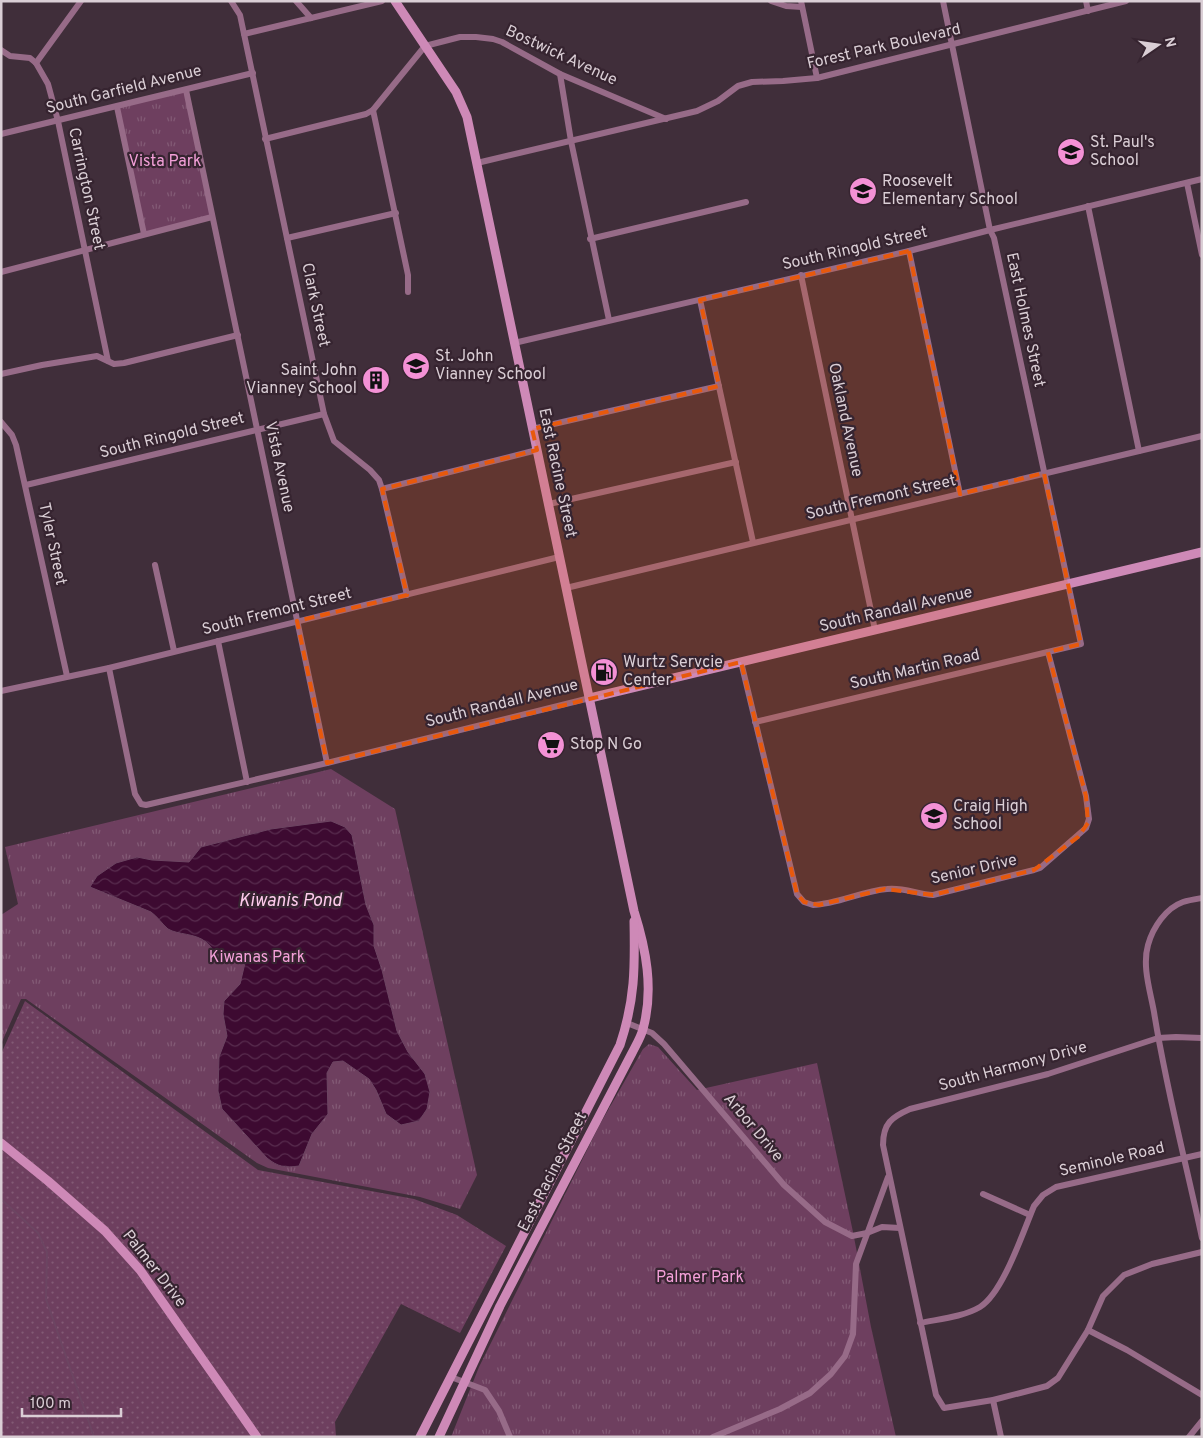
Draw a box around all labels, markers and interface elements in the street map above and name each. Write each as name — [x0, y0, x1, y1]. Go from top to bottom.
street label: Forest Park Boulevard — [805, 20, 963, 74]
north arrow — [1133, 20, 1183, 70]
street label: Bostwick Avenue — [502, 21, 620, 91]
text: N — [1160, 36, 1179, 49]
street label: South Garfield Avenue — [44, 61, 204, 119]
street label: Carrington Street — [63, 126, 109, 252]
place label: St. Paul's School — [1090, 133, 1155, 171]
school or university icon: St. Paul's School — [1056, 137, 1086, 167]
park label: Vista Park — [129, 152, 201, 172]
place label: Roosevelt Elementary School — [882, 172, 1018, 210]
school or university icon: Roosevelt Elementary School — [848, 176, 878, 206]
street label: South Ringold Street — [780, 223, 930, 275]
street label: East Holmes Street — [1001, 251, 1049, 389]
street label: Clark Street — [296, 261, 334, 349]
place label: St. John Vianney School — [435, 347, 546, 385]
school or university icon: St. John Vianney School — [401, 351, 431, 381]
place label: Saint John Vianney School — [246, 361, 357, 399]
street label: Oakland Avenue — [823, 361, 867, 479]
building icon: Saint John Vianney School — [361, 365, 391, 395]
street label: East Racine Street — [534, 406, 580, 540]
street label: South Ringold Street — [98, 408, 246, 464]
street label: Vista Avenue — [260, 420, 298, 514]
street label: South Fremont Street — [804, 471, 958, 525]
street label: Tyler Street — [33, 501, 71, 587]
street label: South Randall Avenue — [818, 583, 974, 637]
street label: South Fremont Street — [200, 584, 354, 640]
street label: South Martin Road — [848, 645, 982, 695]
place label: Wurtz Servcie Center — [623, 653, 723, 691]
fuel station icon: Wurtz Servcie Center — [589, 657, 619, 687]
street label: South Randall Avenue — [424, 675, 580, 733]
supermarket icon: Stop N Go — [536, 730, 566, 760]
place label: Stop N Go — [570, 735, 642, 755]
place label: Craig High School — [953, 797, 1028, 835]
school or university icon: Craig High School — [919, 801, 949, 831]
street label: Senior Drive — [929, 850, 1019, 890]
water label: Kiwanis Pond — [238, 890, 343, 913]
park label: Kiwanas Park — [209, 948, 305, 968]
street label: South Harmony Drive — [937, 1038, 1089, 1096]
street label: Arbor Drive — [719, 1090, 787, 1166]
street label: East Racine Street — [514, 1109, 592, 1235]
street label: Seminole Road — [1057, 1138, 1167, 1182]
street label: Palmer Drive — [118, 1226, 190, 1312]
park label: Palmer Park — [656, 1268, 744, 1288]
scale bar — [22, 1386, 121, 1418]
text: 100 m — [30, 1395, 71, 1414]

